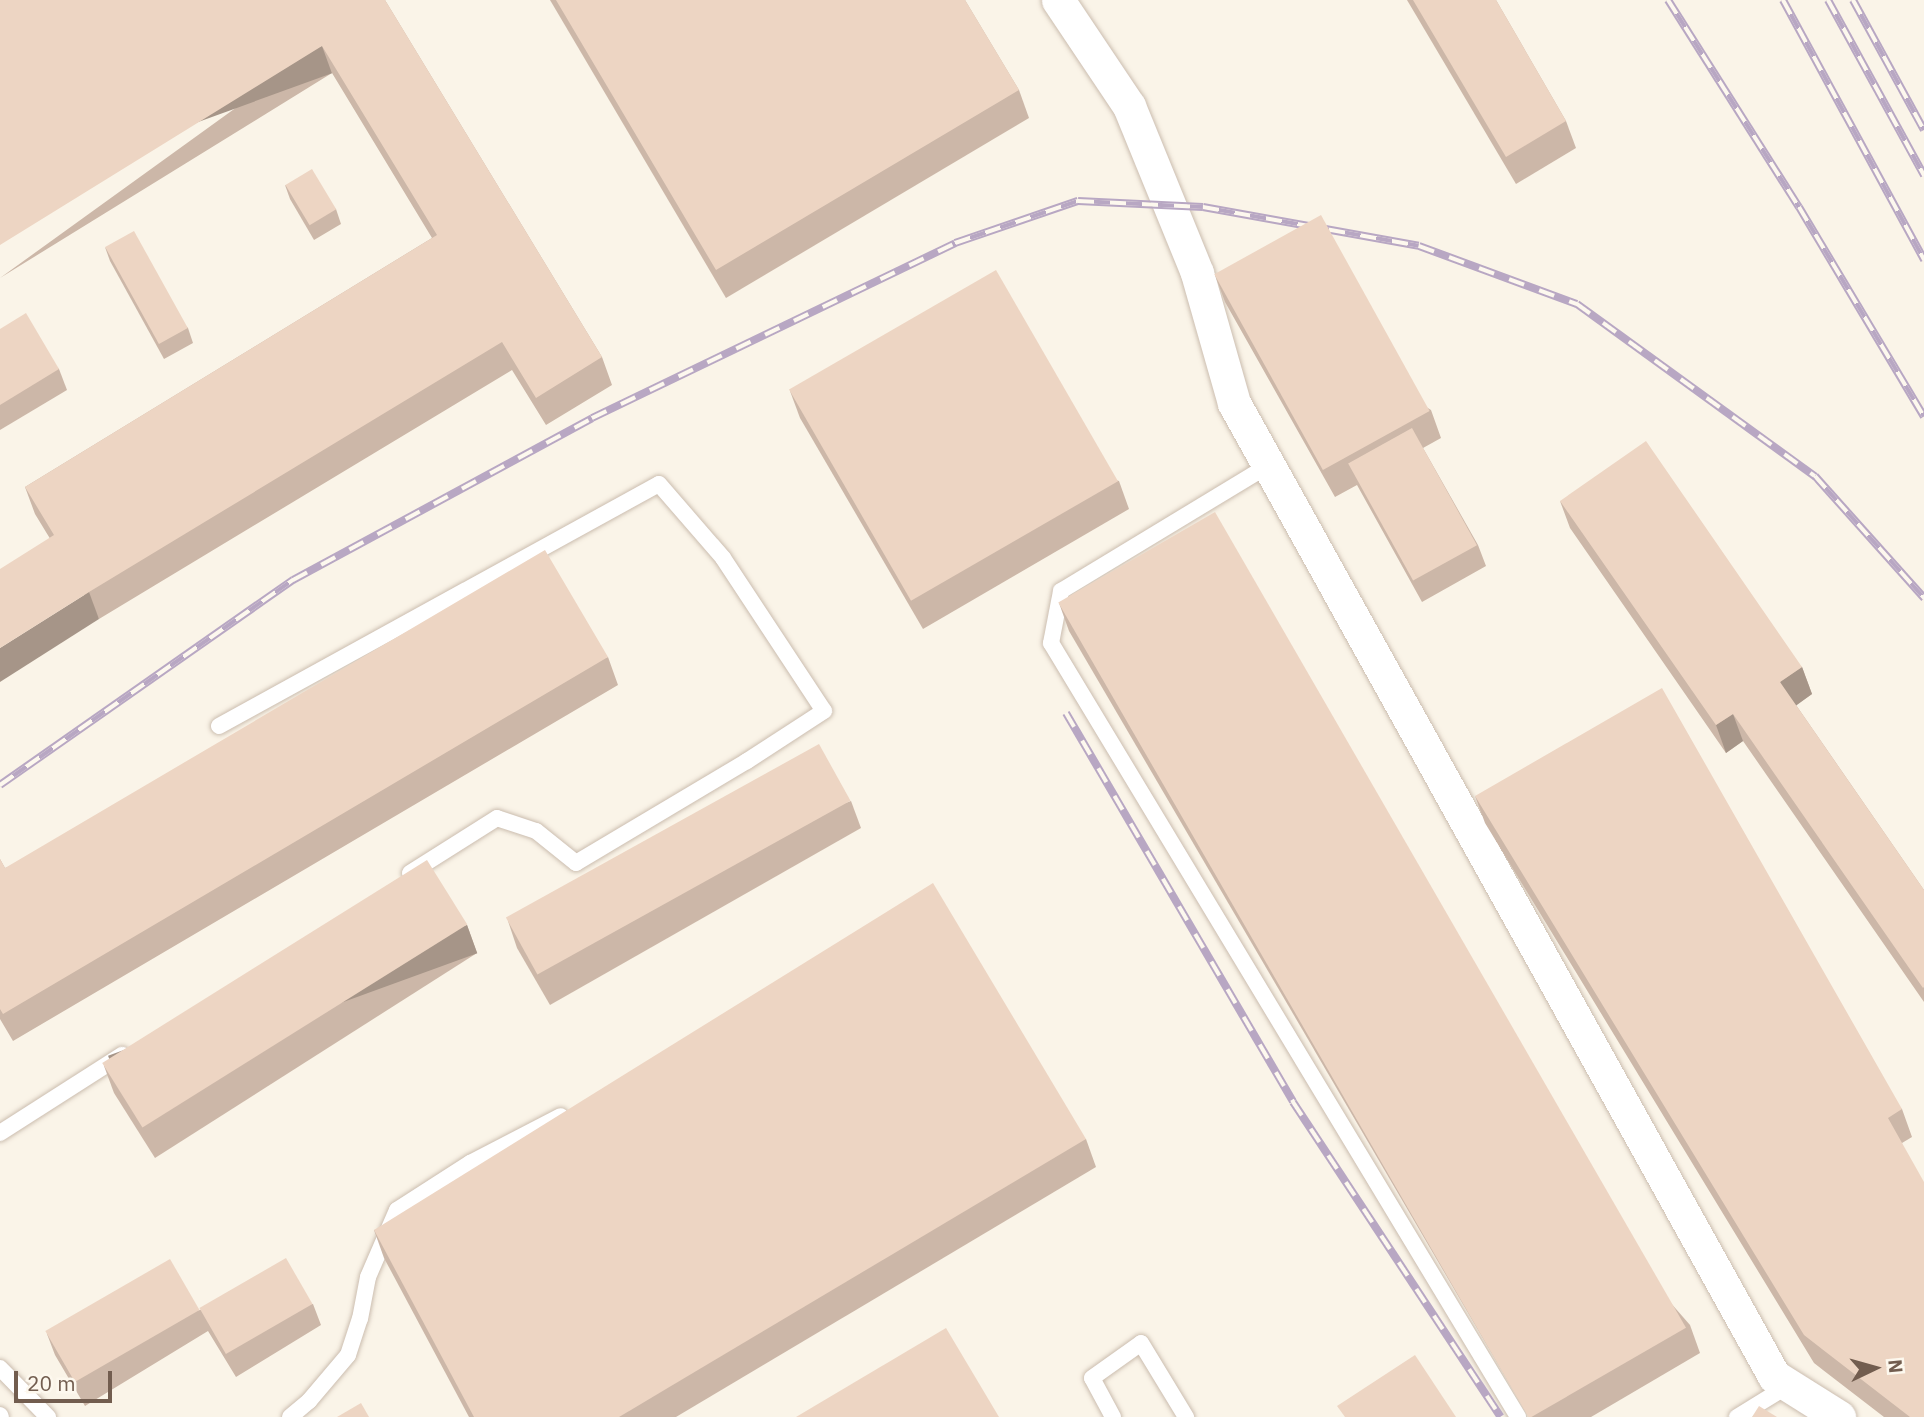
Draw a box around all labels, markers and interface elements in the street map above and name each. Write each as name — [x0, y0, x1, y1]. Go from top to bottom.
north arrow — [1840, 1333, 1910, 1403]
scale bar — [18, 1358, 116, 1402]
text: N — [1883, 1358, 1908, 1374]
text: 20 m — [27, 1369, 76, 1397]

